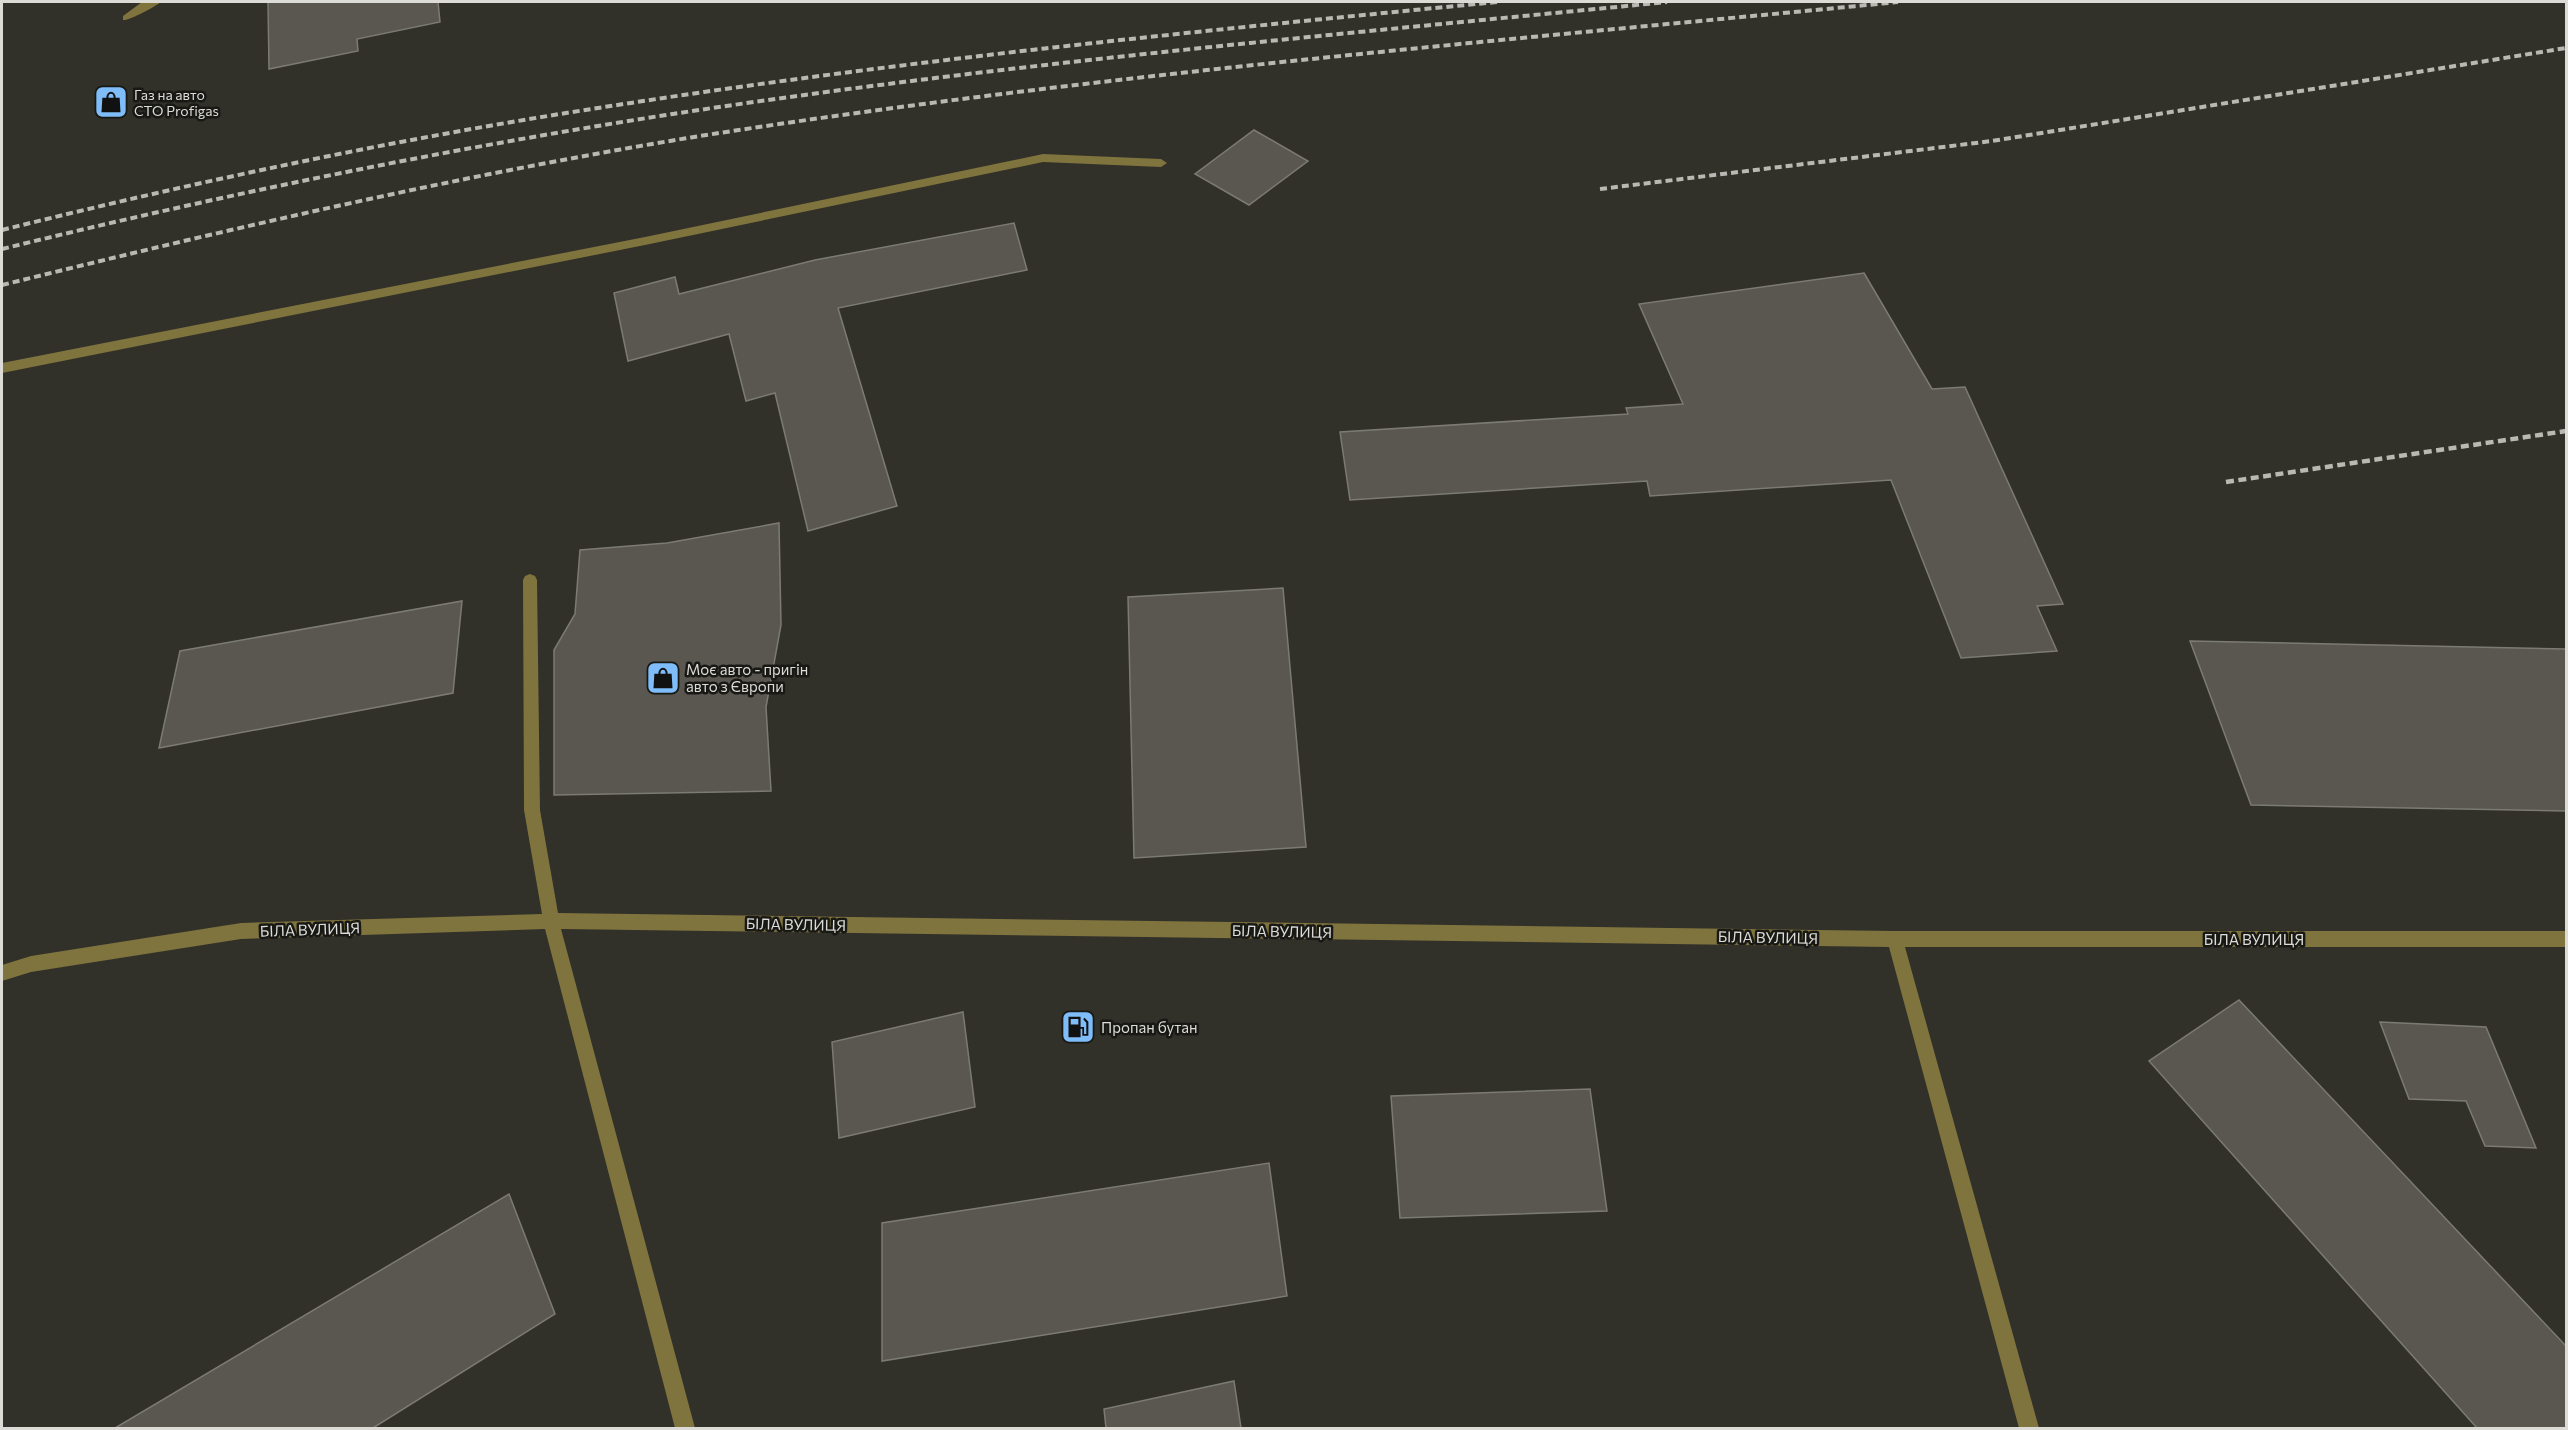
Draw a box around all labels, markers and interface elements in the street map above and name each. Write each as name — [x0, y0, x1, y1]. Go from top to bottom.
shop icon: Газ на авто СТО Profigas — [93, 84, 129, 120]
place label: Газ на авто СТО Profigas — [134, 86, 219, 119]
shop icon: Моє авто - пригін авто з Європи — [645, 660, 681, 696]
place label: Моє авто - пригін авто з Європи — [686, 660, 808, 695]
street label: БІЛА ВУЛИЦЯ — [746, 914, 846, 934]
street label: БІЛА ВУЛИЦЯ — [260, 918, 360, 940]
street label: БІЛА ВУЛИЦЯ — [1232, 921, 1332, 941]
street label: БІЛА ВУЛИЦЯ — [1718, 927, 1818, 947]
street label: БІЛА ВУЛИЦЯ — [2204, 930, 2304, 948]
fuel station icon: Пропан бутан — [1060, 1009, 1096, 1045]
place label: Пропан бутан — [1101, 1018, 1198, 1036]

